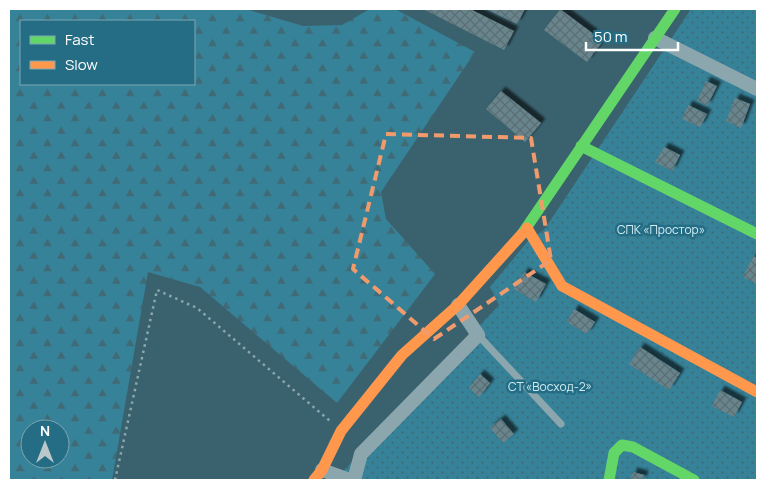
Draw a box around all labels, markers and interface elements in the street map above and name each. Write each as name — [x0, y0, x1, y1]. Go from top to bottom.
legend — [20, 20, 195, 85]
scale bar — [586, 20, 678, 52]
text: 50 m — [594, 26, 628, 47]
text: Fast — [65, 29, 94, 50]
text: Slow — [65, 54, 98, 75]
park label: СПК «Простор» — [617, 221, 705, 238]
park label: СТ «Восход-2» — [508, 378, 592, 395]
north arrow — [20, 419, 70, 469]
text: N — [40, 421, 50, 440]

